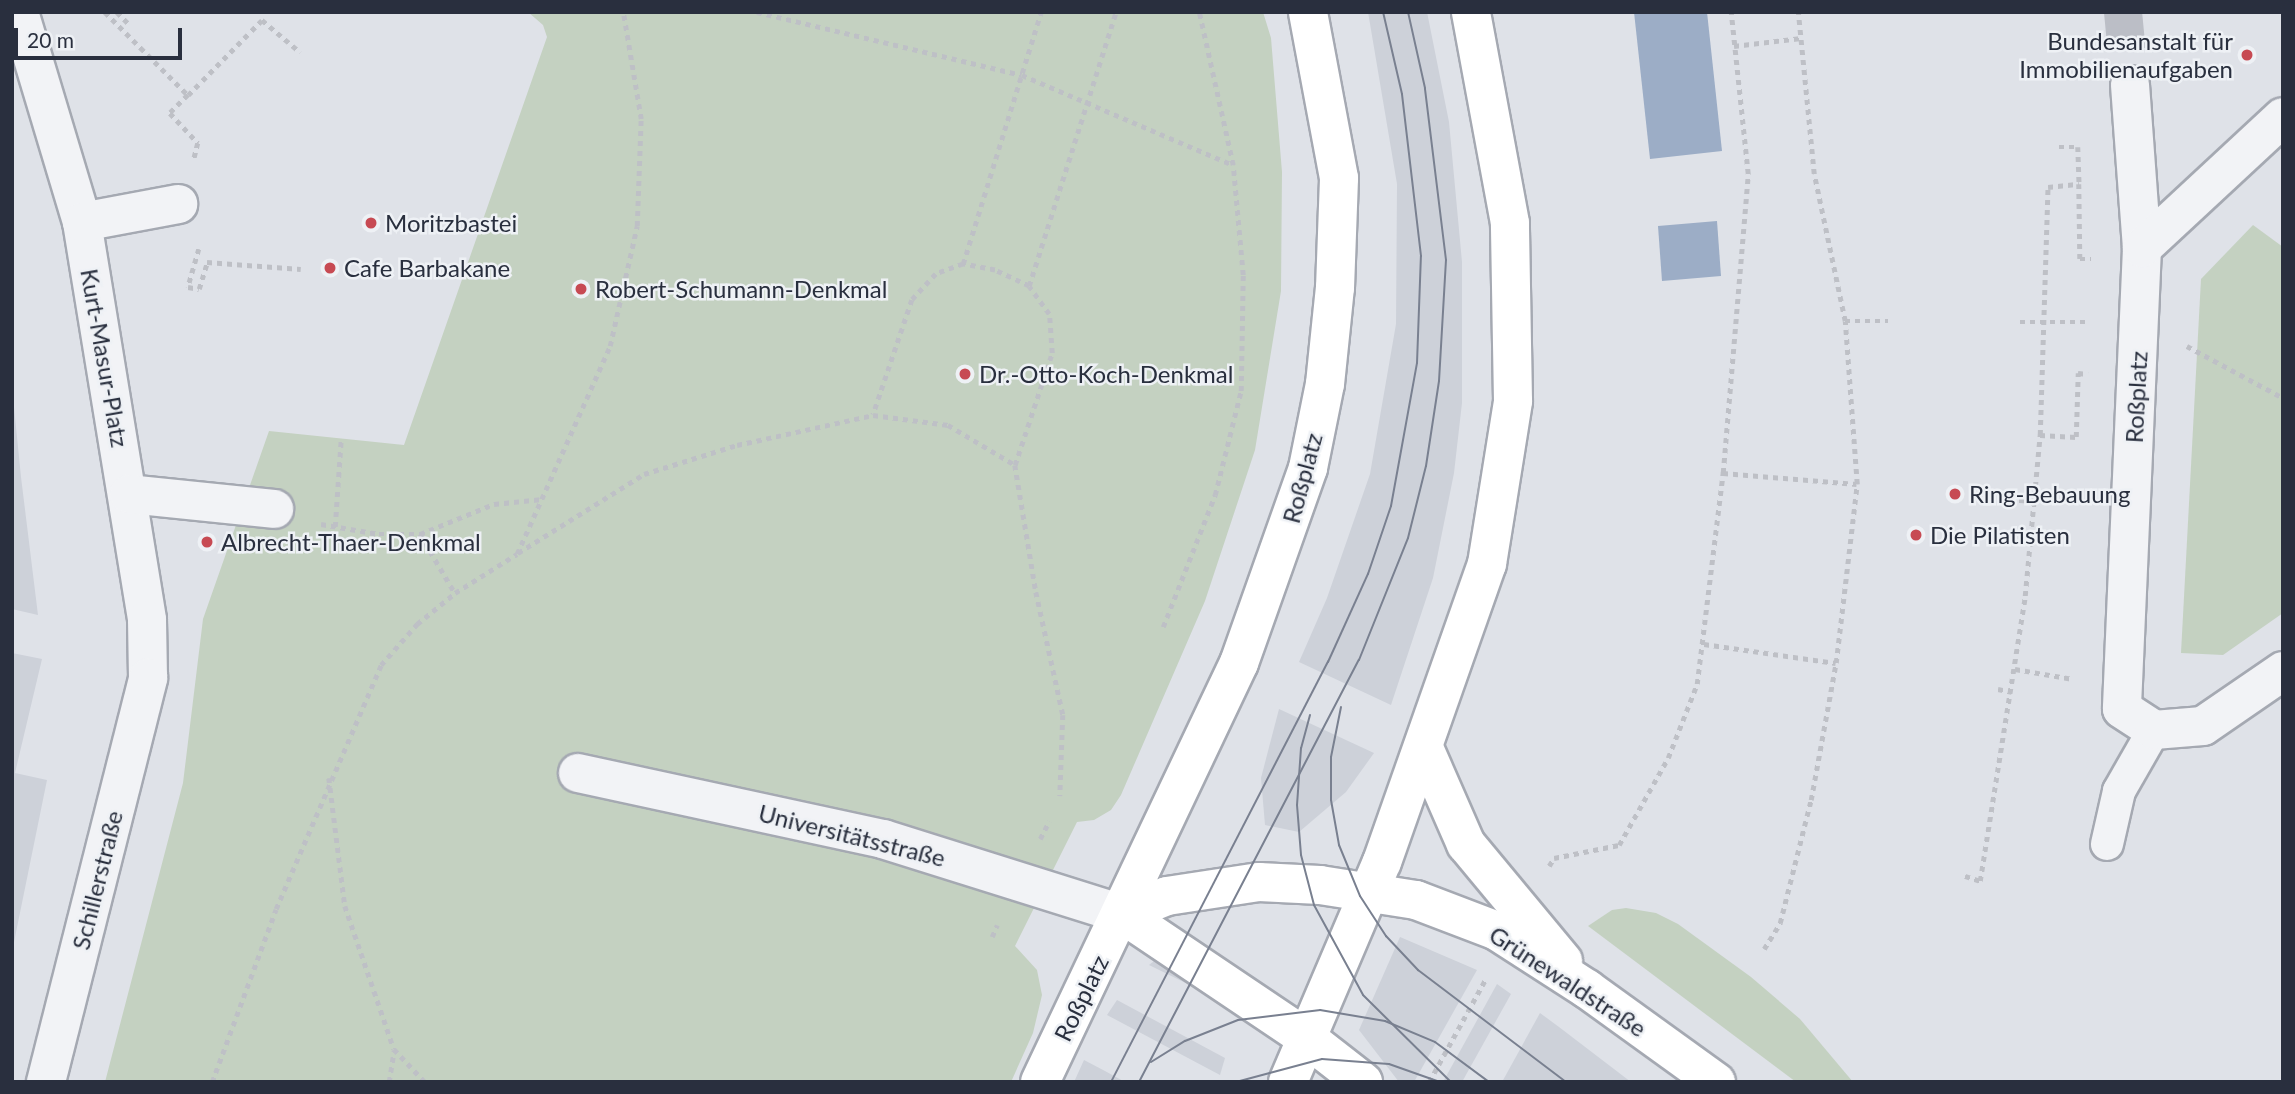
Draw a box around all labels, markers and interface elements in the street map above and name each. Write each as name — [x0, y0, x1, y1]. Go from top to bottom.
scale bar — [18, 14, 186, 58]
text: 20 m — [27, 27, 74, 52]
place label: Bundesanstalt für Immobilienaufgaben — [2019, 27, 2233, 83]
marker: Bundesanstalt für Immobilienaufgaben — [2239, 47, 2255, 63]
place label: Moritzbastei — [385, 209, 517, 237]
marker: Moritzbastei — [363, 215, 379, 231]
place label: Cafe Barbakane — [344, 254, 510, 282]
marker: Cafe Barbakane — [322, 260, 338, 276]
street label: Kurt-Masur-Platz — [75, 266, 135, 450]
place label: Robert-Schumann-Denkmal — [595, 275, 887, 303]
marker: Robert-Schumann-Denkmal — [573, 281, 589, 297]
street label: Roßplatz — [2119, 350, 2153, 444]
place label: Dr.-Otto-Koch-Denkmal — [979, 360, 1233, 388]
marker: Dr.-Otto-Koch-Denkmal — [957, 366, 973, 382]
street label: Roßplatz — [1276, 430, 1328, 526]
place label: Ring-Bebauung — [1969, 480, 2130, 508]
marker: Ring-Bebauung — [1947, 486, 1963, 502]
place label: Die Pilatisten — [1930, 521, 2070, 549]
marker: Die Pilatisten — [1908, 527, 1924, 543]
place label: Albrecht-Thaer-Denkmal — [221, 528, 481, 556]
marker: Albrecht-Thaer-Denkmal — [199, 534, 215, 550]
street label: Universitätsstraße — [756, 798, 948, 872]
street label: Schillerstraße — [66, 807, 128, 953]
street label: Grünewaldstraße — [1484, 920, 1652, 1042]
street label: Roßplatz — [1048, 950, 1114, 1046]

